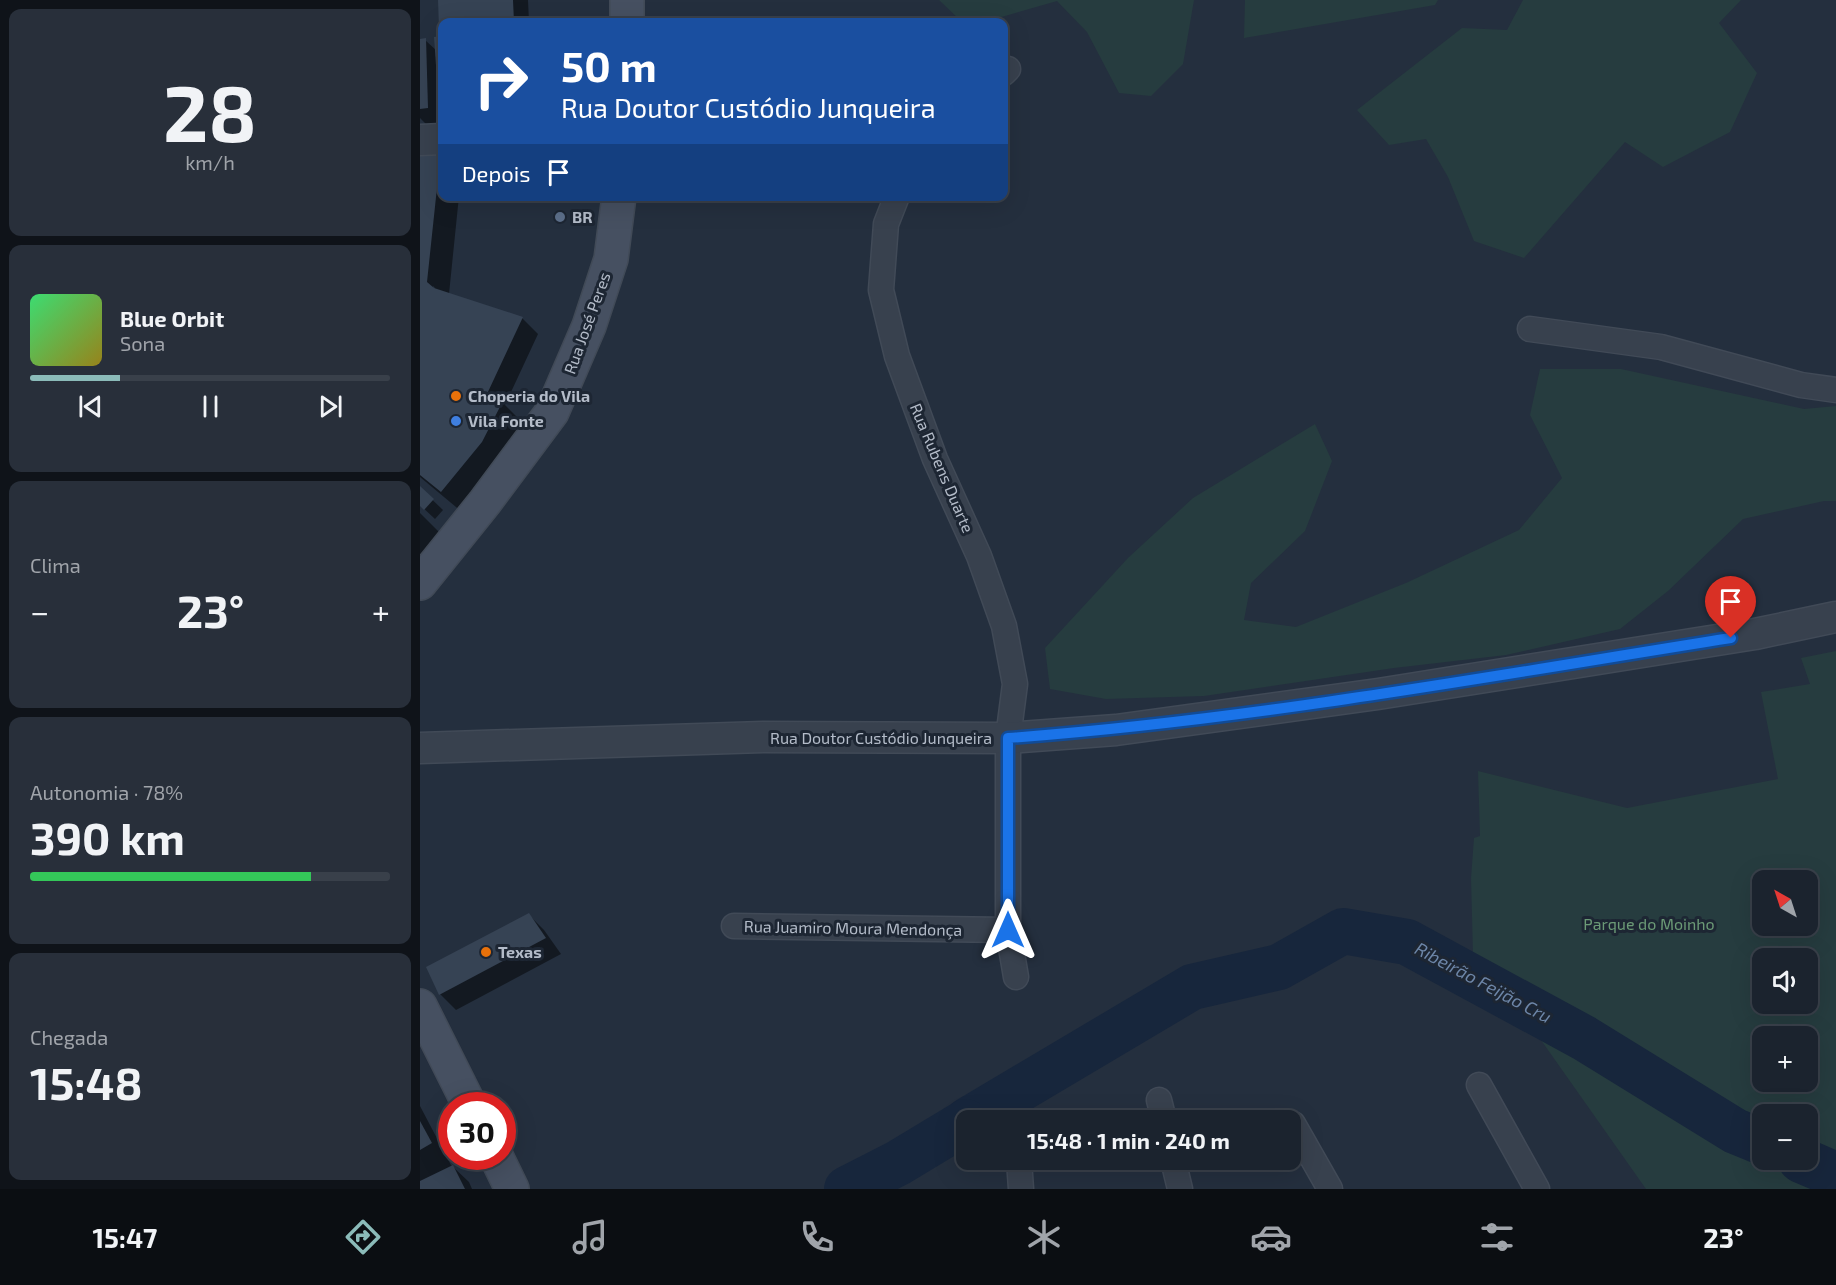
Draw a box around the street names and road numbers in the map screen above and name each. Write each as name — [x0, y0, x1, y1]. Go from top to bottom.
street label: Rua José Peres — [559, 269, 614, 376]
street label: Rua Rubens Duarte — [907, 400, 978, 535]
street label: Rua Doutor Custódio Junqueira — [770, 728, 992, 747]
street label: Rua Juamiro Moura Mendonça — [744, 916, 962, 940]

